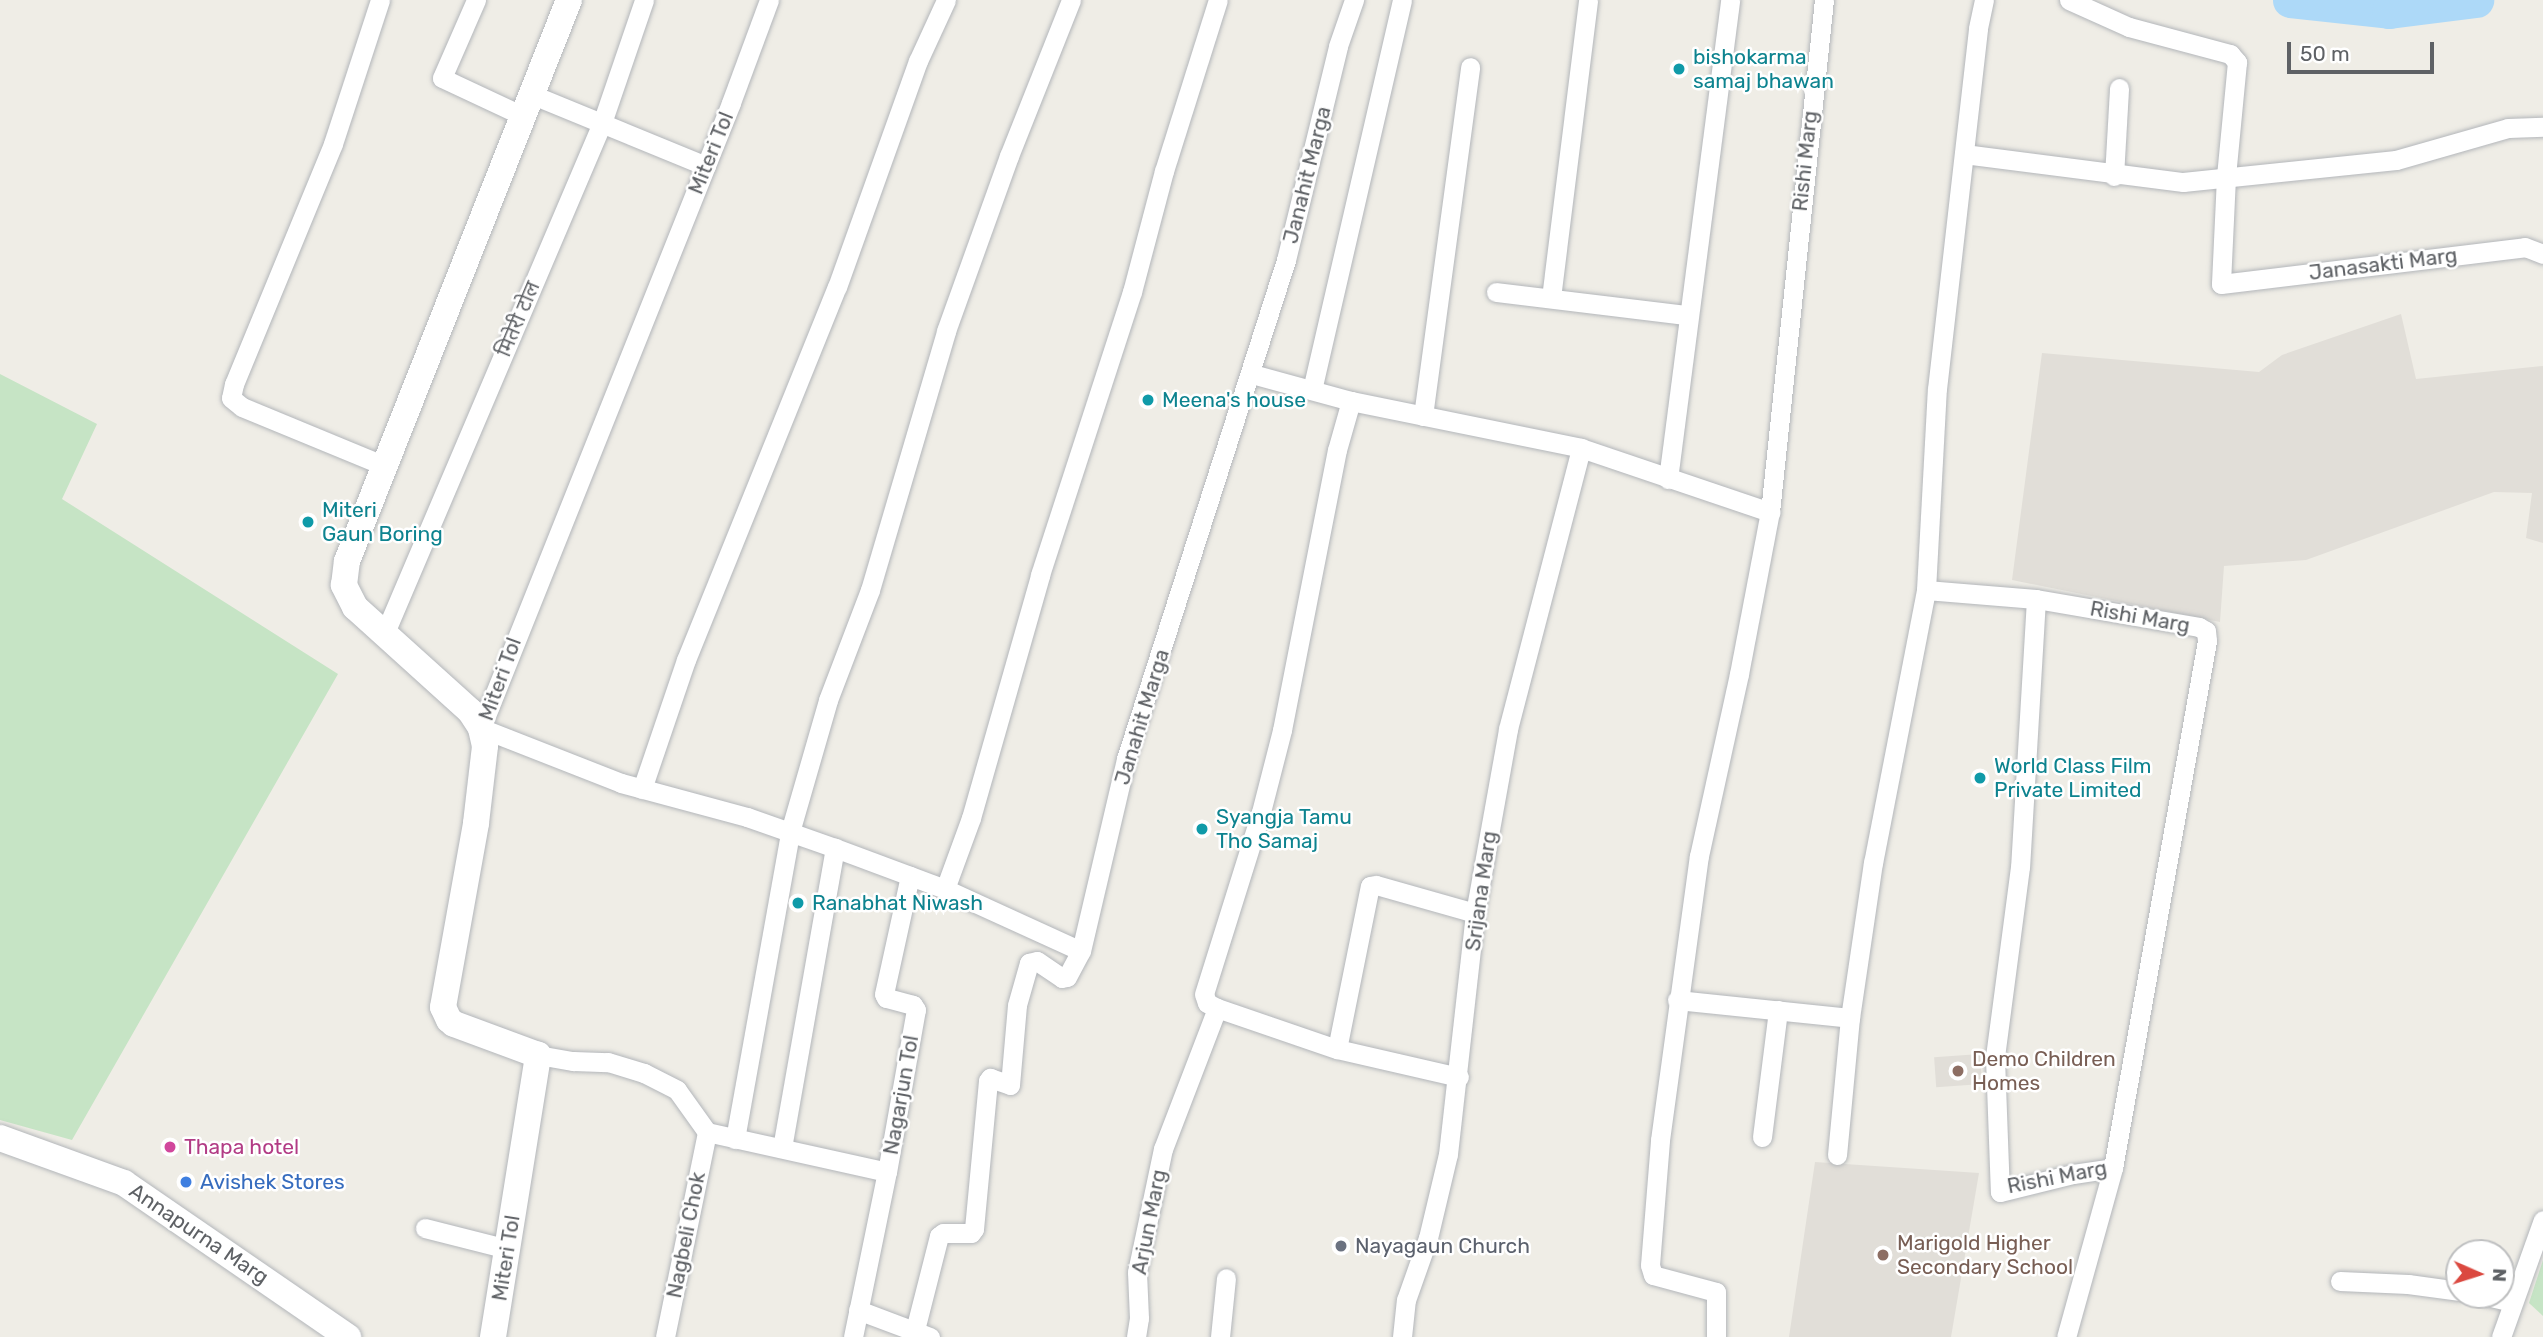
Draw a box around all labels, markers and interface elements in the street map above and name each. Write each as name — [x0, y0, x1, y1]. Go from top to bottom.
scale bar — [2291, 28, 2438, 72]
text: 50 m — [2300, 41, 2350, 66]
place label: bishokarma samaj bhawan — [1693, 44, 1834, 94]
marker: bishokarma samaj bhawan — [1671, 61, 1687, 77]
street label: Janahit Marga — [1278, 104, 1336, 246]
street label: Miteri Tol — [683, 108, 739, 198]
street label: Rishi Marg — [1787, 109, 1823, 213]
street label: Janasakti Marg — [2307, 242, 2459, 286]
street label: मितेरी टोल — [491, 278, 545, 360]
place label: Meena's house — [1162, 387, 1306, 413]
marker: Meena's house — [1140, 392, 1156, 408]
place label: Miteri Gaun Boring — [322, 497, 443, 547]
marker: Miteri Gaun Boring — [300, 514, 316, 530]
street label: Rishi Marg — [2088, 596, 2192, 638]
street label: Miteri Tol — [473, 634, 527, 724]
street label: Janahit Marga — [1109, 646, 1175, 788]
place label: World Class Film Private Limited — [1994, 753, 2152, 803]
marker: World Class Film Private Limited — [1972, 770, 1988, 786]
place label: Syangja Tamu Tho Samaj — [1216, 804, 1352, 854]
marker: Syangja Tamu Tho Samaj — [1194, 821, 1210, 837]
street label: Srijana Marg — [1460, 829, 1502, 953]
place label: Ranabhat Niwash — [812, 890, 983, 916]
marker: Ranabhat Niwash — [790, 895, 806, 911]
street label: Nagarjun Tol — [878, 1033, 924, 1157]
place label: Demo Children Homes — [1972, 1046, 2116, 1096]
marker: Demo Children Homes — [1950, 1063, 1966, 1079]
place label: Thapa hotel — [184, 1134, 299, 1160]
marker: Thapa hotel — [162, 1139, 178, 1155]
street label: Rishi Marg — [2005, 1155, 2109, 1199]
street label: Arjun Marg — [1126, 1167, 1172, 1277]
place label: Avishek Stores — [200, 1169, 345, 1195]
street label: Nagbeli Chok — [661, 1170, 711, 1300]
marker: Avishek Stores — [178, 1174, 194, 1190]
street label: Annapurna Marg — [125, 1178, 273, 1290]
street label: Miteri Tol — [487, 1213, 525, 1303]
place label: Marigold Higher Secondary School — [1897, 1230, 2074, 1280]
place label: Nayagaun Church — [1355, 1233, 1530, 1259]
marker: Nayagaun Church — [1333, 1238, 1349, 1254]
north arrow — [2445, 1239, 2515, 1309]
marker: Marigold Higher Secondary School — [1875, 1247, 1891, 1263]
text: N — [2488, 1268, 2511, 1282]

